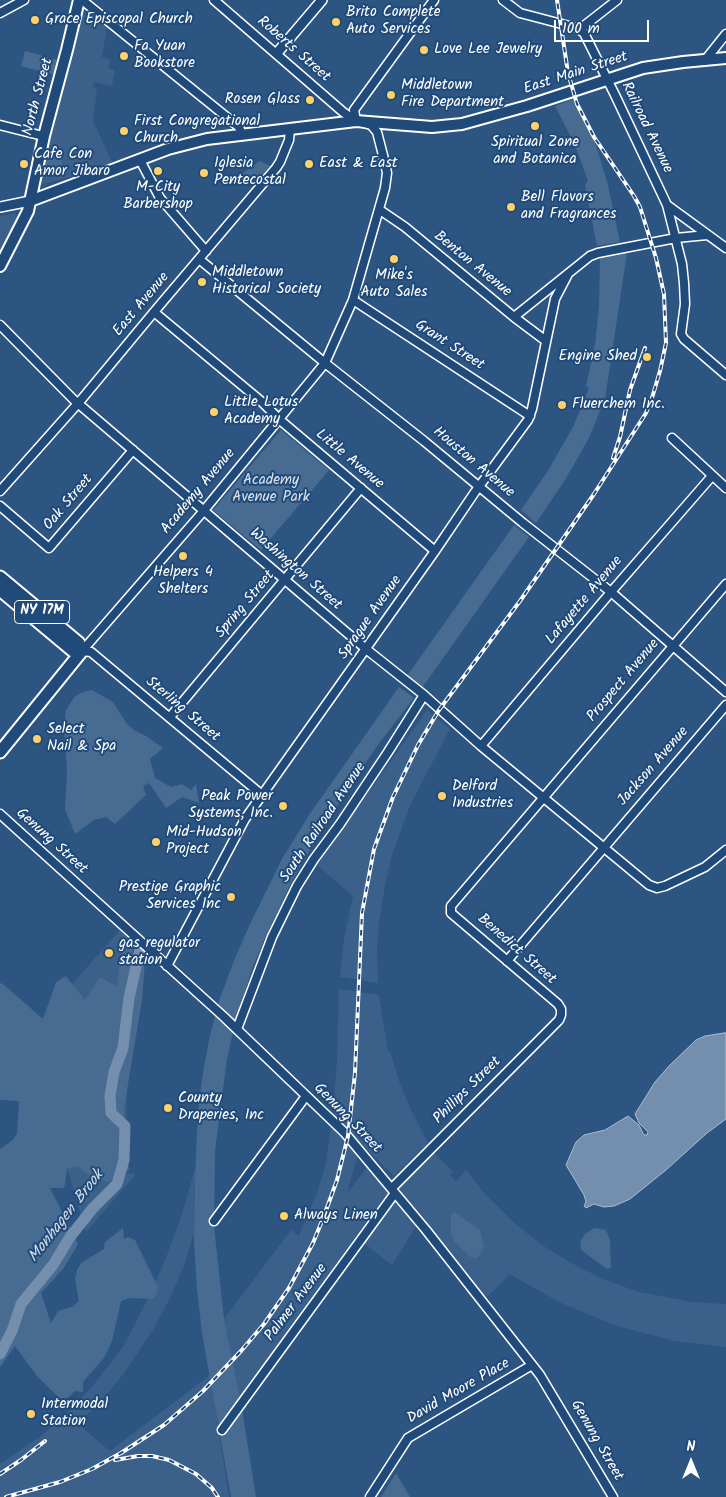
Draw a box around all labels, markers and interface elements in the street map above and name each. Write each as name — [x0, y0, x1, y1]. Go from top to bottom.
place label: Brito Complete Auto Services — [346, 4, 441, 39]
scale bar — [556, 10, 651, 42]
place label: Grace Episcopal Church — [45, 11, 193, 29]
street label: Roberts Street — [253, 13, 333, 87]
marker: Grace Episcopal Church — [29, 14, 41, 26]
marker: Brito Complete Auto Services — [330, 16, 342, 28]
text: 100 m — [562, 17, 600, 41]
place label: Fa Yuan Bookstore — [134, 38, 195, 73]
place label: Love Lee Jewelry — [434, 41, 542, 59]
marker: Love Lee Jewelry — [418, 44, 430, 56]
street label: East Main Street — [522, 49, 630, 99]
marker: Fa Yuan Bookstore — [118, 50, 130, 62]
street label: North Street — [20, 56, 58, 138]
place label: Middletown Fire Department — [401, 77, 504, 112]
street label: Railroad Avenue — [616, 79, 676, 177]
marker: Middletown Fire Department — [385, 89, 397, 101]
place label: Rosen Glass — [225, 91, 300, 109]
marker: Rosen Glass — [304, 94, 316, 106]
place label: First Congregational Church — [134, 113, 260, 148]
marker: Spiritual Zone and Botanica — [529, 120, 541, 132]
marker: First Congregational Church — [118, 125, 130, 137]
place label: Spiritual Zone and Botanica — [491, 134, 579, 169]
place label: Cafe Con Amor Jibaro — [34, 146, 110, 181]
place label: Iglesia Pentecostal — [214, 155, 286, 190]
place label: East & East — [319, 155, 398, 173]
marker: Cafe Con Amor Jibaro — [18, 158, 30, 170]
marker: East & East — [303, 158, 315, 170]
marker: M-City Barbershop — [152, 165, 164, 177]
marker: Iglesia Pentecostal — [198, 167, 210, 179]
place label: M-City Barbershop — [123, 179, 193, 214]
place label: Bell Flavors and Fragrances — [521, 189, 616, 224]
marker: Bell Flavors and Fragrances — [505, 201, 517, 213]
street label: Benton Avenue — [429, 228, 515, 302]
marker: Mike's Auto Sales — [388, 253, 400, 265]
place label: Middletown Historical Society — [212, 264, 321, 299]
place label: Mike's Auto Sales — [361, 267, 427, 302]
street label: East Avenue — [110, 269, 174, 341]
marker: Middletown Historical Society — [196, 276, 208, 288]
street label: Grant Street — [411, 317, 487, 375]
place label: Engine Shed — [559, 348, 637, 366]
marker: Engine Shed — [641, 351, 653, 363]
place label: Little Lotus Academy — [224, 394, 298, 429]
place label: Fluerchem Inc. — [572, 396, 665, 414]
marker: Fluerchem Inc. — [556, 399, 568, 411]
marker: Little Lotus Academy — [208, 406, 220, 418]
street label: Houston Avenue — [428, 424, 518, 502]
street label: Little Avenue — [311, 426, 387, 494]
street label: Academy Avenue — [158, 446, 240, 538]
street label: Oak Street — [40, 471, 98, 535]
park label: Academy Avenue Park — [232, 472, 310, 507]
street label: Washington Street — [245, 525, 345, 615]
marker: Helpers 4 Shelters — [177, 550, 189, 562]
street label: Lafayette Avenue — [543, 553, 627, 649]
place label: Helpers 4 Shelters — [153, 564, 213, 599]
street label: Spring Street — [212, 567, 280, 643]
street label: Sprague Avenue — [335, 573, 407, 663]
road number: NY 17M — [15, 600, 70, 624]
street label: Prospect Avenue — [584, 636, 664, 726]
street label: Sterling Street — [141, 674, 223, 746]
place label: Select Nail & Spa — [47, 721, 116, 756]
street label: Jackson Avenue — [615, 724, 693, 810]
marker: Select Nail & Spa — [31, 733, 43, 745]
street label: South Railroad Avenue — [277, 759, 371, 887]
place label: Delford Industries — [452, 778, 513, 813]
place label: Peak Power Systems, Inc. — [188, 788, 273, 823]
marker: Delford Industries — [436, 790, 448, 802]
marker: Peak Power Systems, Inc. — [277, 800, 289, 812]
street label: Genung Street — [11, 805, 91, 879]
place label: Mid-Hudson Project — [166, 824, 242, 859]
marker: Mid-Hudson Project — [150, 836, 162, 848]
place label: Prestige Graphic Services Inc — [119, 879, 221, 914]
marker: Prestige Graphic Services Inc — [225, 891, 237, 903]
street label: Benedict Street — [473, 911, 559, 989]
place label: gas regulator station — [119, 935, 200, 970]
marker: gas regulator station — [103, 947, 115, 959]
street label: Phillips Street — [430, 1053, 506, 1129]
street label: Genung Street — [309, 1080, 385, 1158]
place label: County Draperies, Inc — [178, 1090, 264, 1125]
marker: County Draperies, Inc — [162, 1102, 174, 1114]
water label: Monhagen Brook — [25, 1167, 109, 1267]
place label: Always Linen — [294, 1207, 378, 1225]
marker: Always Linen — [278, 1210, 290, 1222]
street label: Palmer Avenue — [262, 1261, 332, 1345]
street label: David Moore Place — [404, 1355, 514, 1429]
place label: Intermodal Station — [41, 1396, 108, 1431]
street label: Genung Street — [566, 1397, 626, 1485]
marker: Intermodal Station — [25, 1408, 37, 1420]
text: N — [687, 1436, 695, 1458]
north arrow — [666, 1437, 716, 1487]

